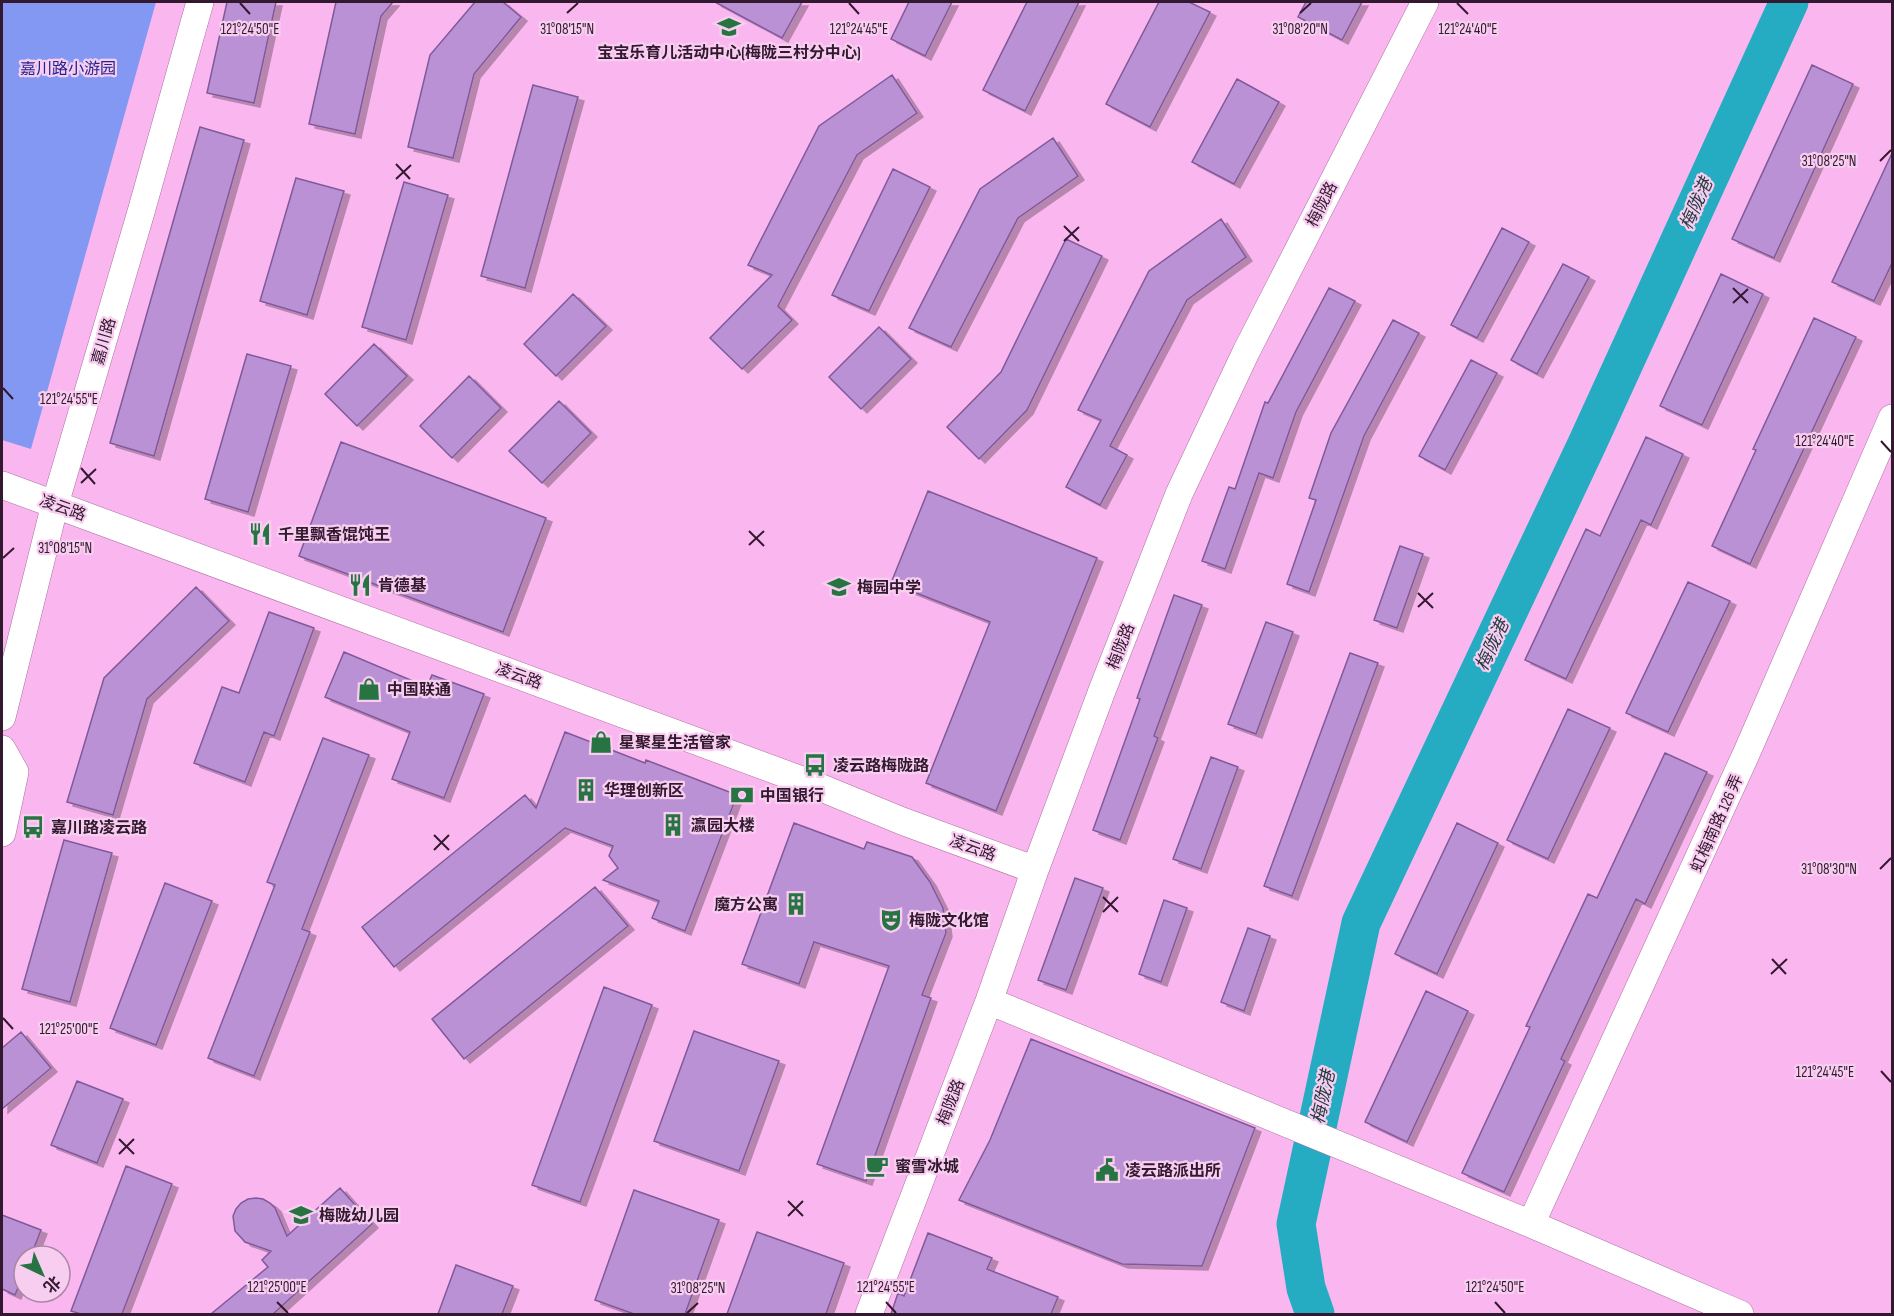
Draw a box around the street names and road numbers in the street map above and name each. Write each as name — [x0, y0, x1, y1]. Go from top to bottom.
street label: 梅陇路 — [1303, 179, 1342, 230]
street label: 嘉川路 — [89, 316, 120, 367]
street label: 凌云路 — [37, 491, 88, 526]
street label: 梅陇路 — [1104, 621, 1139, 672]
street label: 凌云路 — [493, 659, 544, 694]
street label: 虹梅南路 126 弄 — [1687, 772, 1747, 875]
street label: 凌云路 — [947, 831, 998, 866]
street label: 梅陇路 — [934, 1077, 969, 1128]

